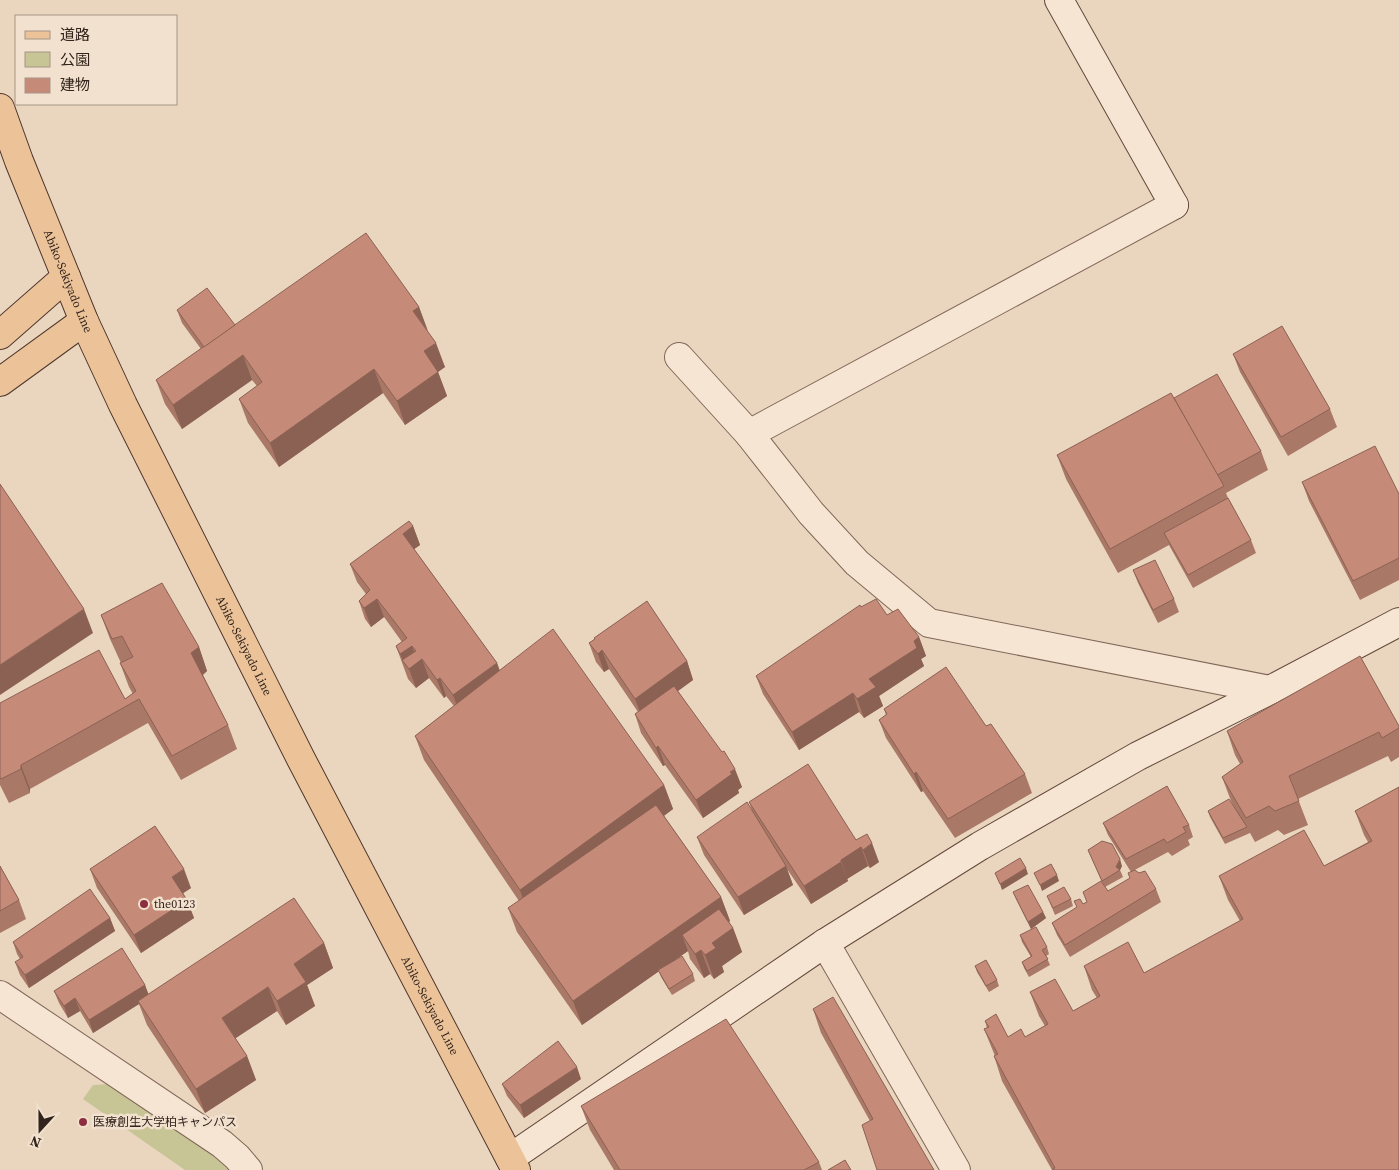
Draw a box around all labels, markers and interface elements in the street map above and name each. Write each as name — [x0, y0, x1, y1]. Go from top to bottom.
legend — [15, 15, 178, 105]
text: 道路 — [60, 24, 90, 45]
text: 公園 — [60, 49, 90, 70]
text: 建物 — [60, 74, 90, 95]
street label: Abiko-Sekiyado Line — [40, 227, 96, 335]
street label: Abiko-Sekiyado Line — [212, 593, 276, 698]
place label: the0123 — [154, 896, 195, 912]
marker: the0123 — [138, 898, 150, 910]
street label: Abiko-Sekiyado Line — [397, 953, 462, 1058]
north arrow — [15, 1105, 65, 1155]
place label: 医療創生大学柏キャンパス — [93, 1114, 237, 1130]
marker: 医療創生大学柏キャンパス — [77, 1116, 89, 1128]
text: N — [27, 1131, 44, 1153]

